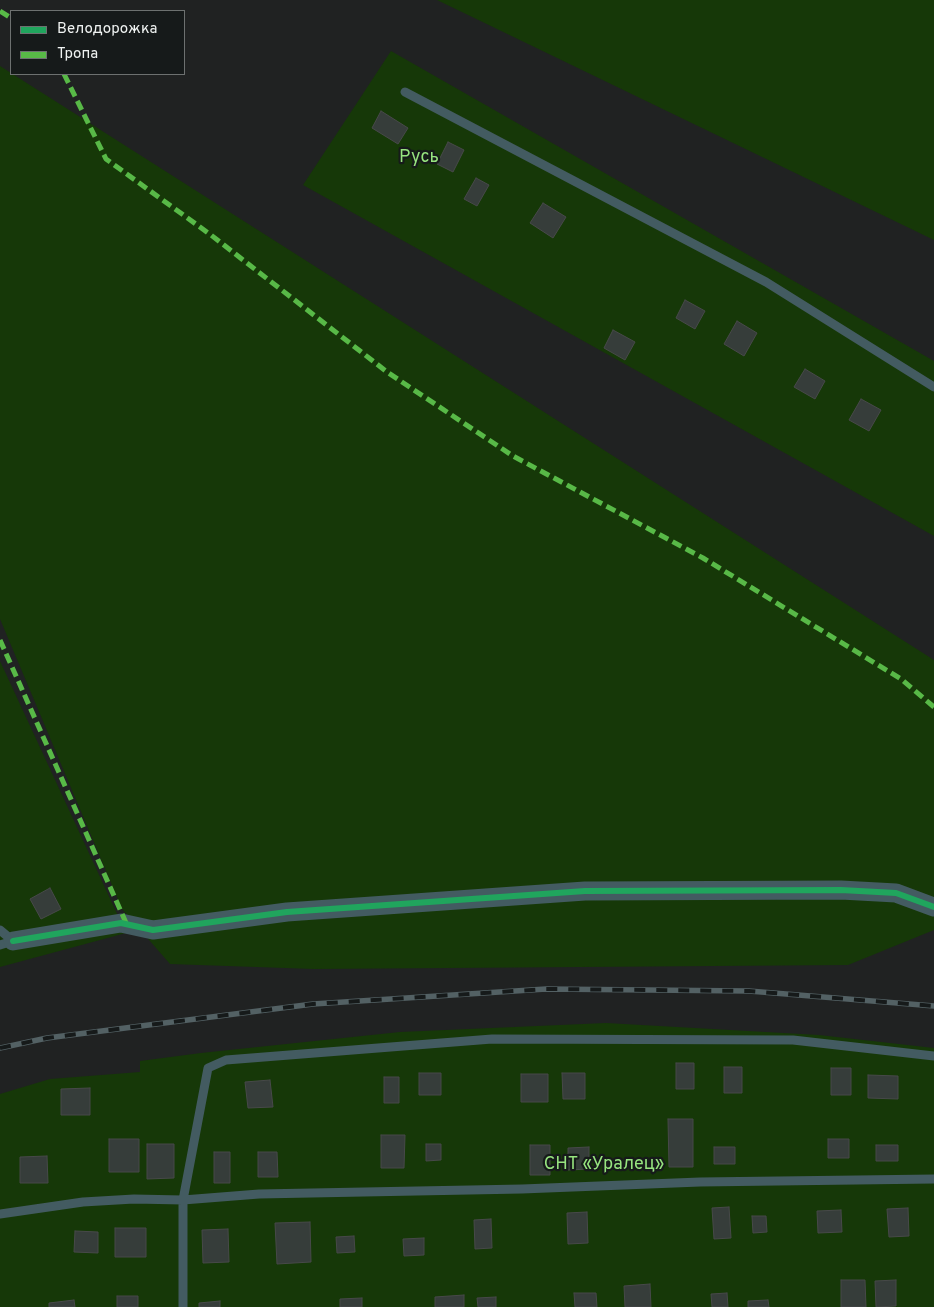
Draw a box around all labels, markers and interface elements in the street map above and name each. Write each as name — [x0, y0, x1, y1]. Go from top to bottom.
legend — [10, 10, 185, 75]
text: Велодорожка — [57, 20, 157, 39]
text: Тропа — [57, 45, 98, 64]
park label: Русь — [399, 147, 439, 169]
park label: СНТ «Уралец» — [544, 1154, 664, 1176]

